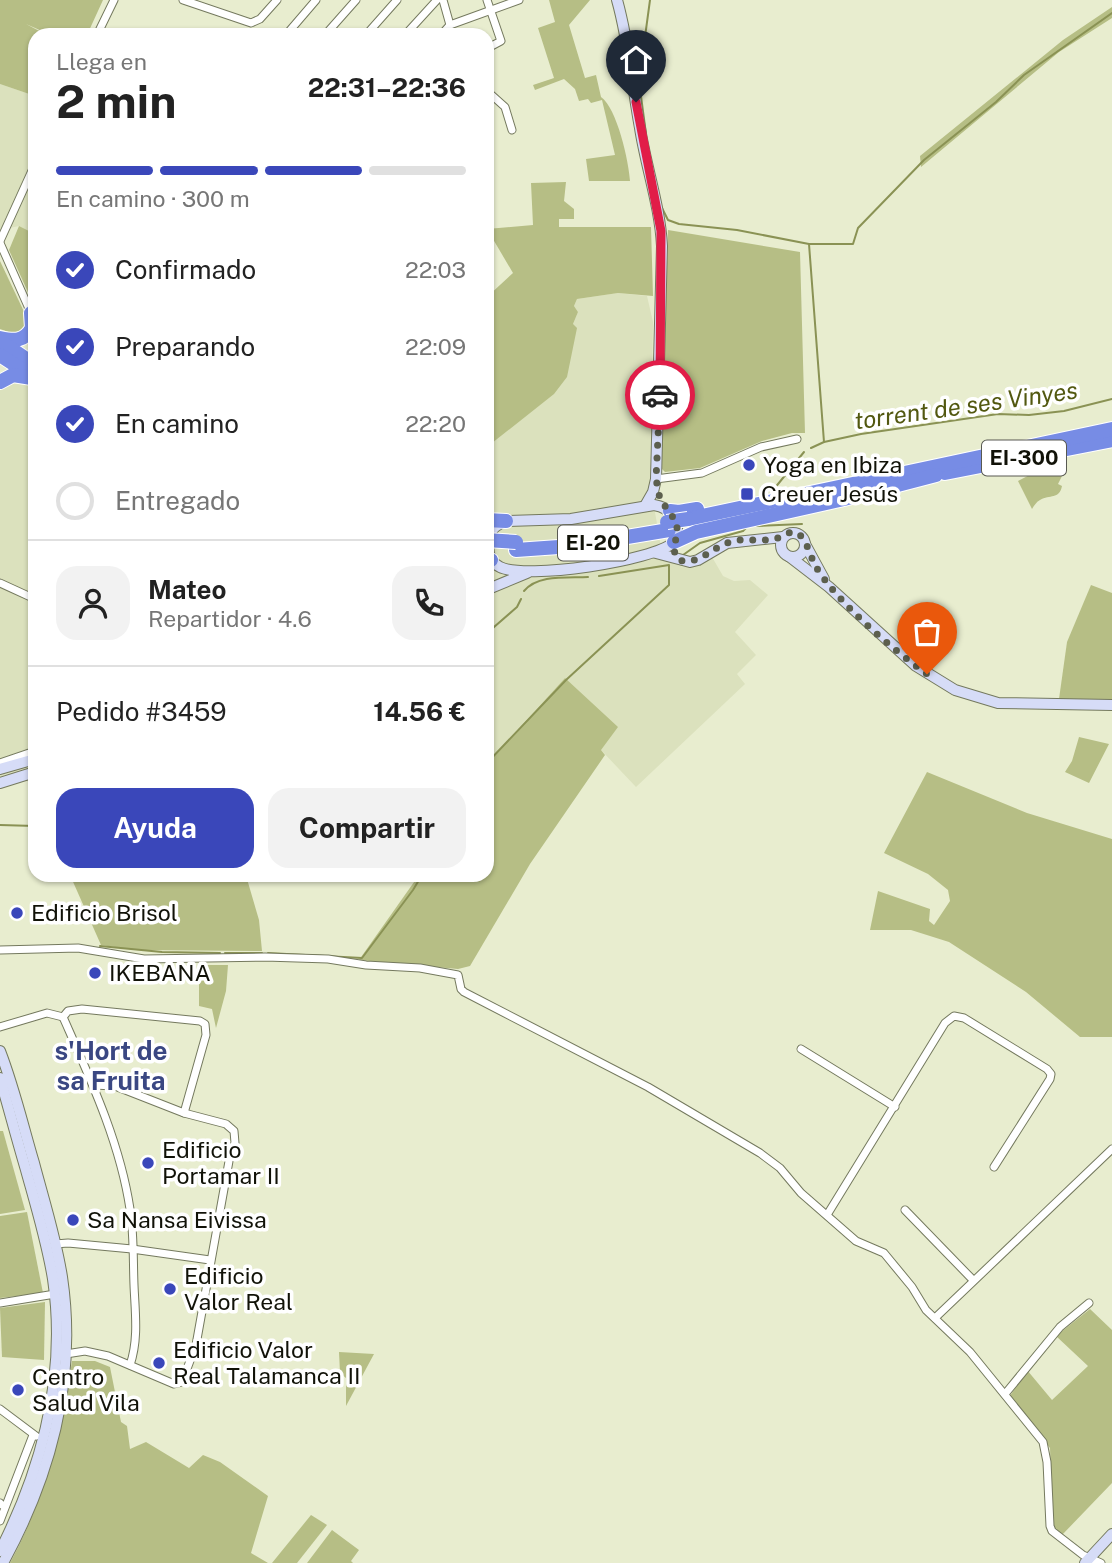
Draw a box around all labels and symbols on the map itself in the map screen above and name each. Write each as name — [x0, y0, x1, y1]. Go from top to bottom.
pin — [606, 30, 666, 102]
courier — [625, 360, 695, 430]
water label: torrent de ses Vinyes — [852, 375, 1080, 435]
road number: EI-300 — [982, 440, 1066, 476]
place label: Yoga en Ibiza — [763, 451, 902, 478]
marker: Yoga en Ibiza — [741, 457, 757, 473]
place label: Creuer Jesús — [761, 480, 898, 507]
marker: Creuer Jesús — [739, 486, 755, 502]
road number: EI-20 — [558, 526, 628, 560]
pin — [897, 602, 957, 674]
place label: Edificio Brisol — [31, 899, 178, 926]
marker: Edificio Brisol — [9, 905, 25, 921]
place label: IKEBANA — [109, 959, 211, 986]
marker: IKEBANA — [87, 965, 103, 981]
district label: s'Hort de sa Fruita — [55, 1035, 167, 1096]
place label: Edificio Portamar II — [162, 1136, 280, 1189]
marker: Edificio Portamar II — [140, 1155, 156, 1171]
place label: Sa Nansa Eivissa — [87, 1206, 267, 1233]
marker: Sa Nansa Eivissa — [65, 1212, 81, 1228]
place label: Edificio Valor Real — [184, 1262, 293, 1315]
marker: Edificio Valor Real — [162, 1281, 178, 1297]
place label: Edificio Valor Real Talamanca II — [173, 1336, 360, 1389]
marker: Edificio Valor Real Talamanca II — [151, 1355, 167, 1371]
place label: Centro Salud Vila — [32, 1363, 140, 1416]
marker: Centro Salud Vila — [10, 1382, 26, 1398]

